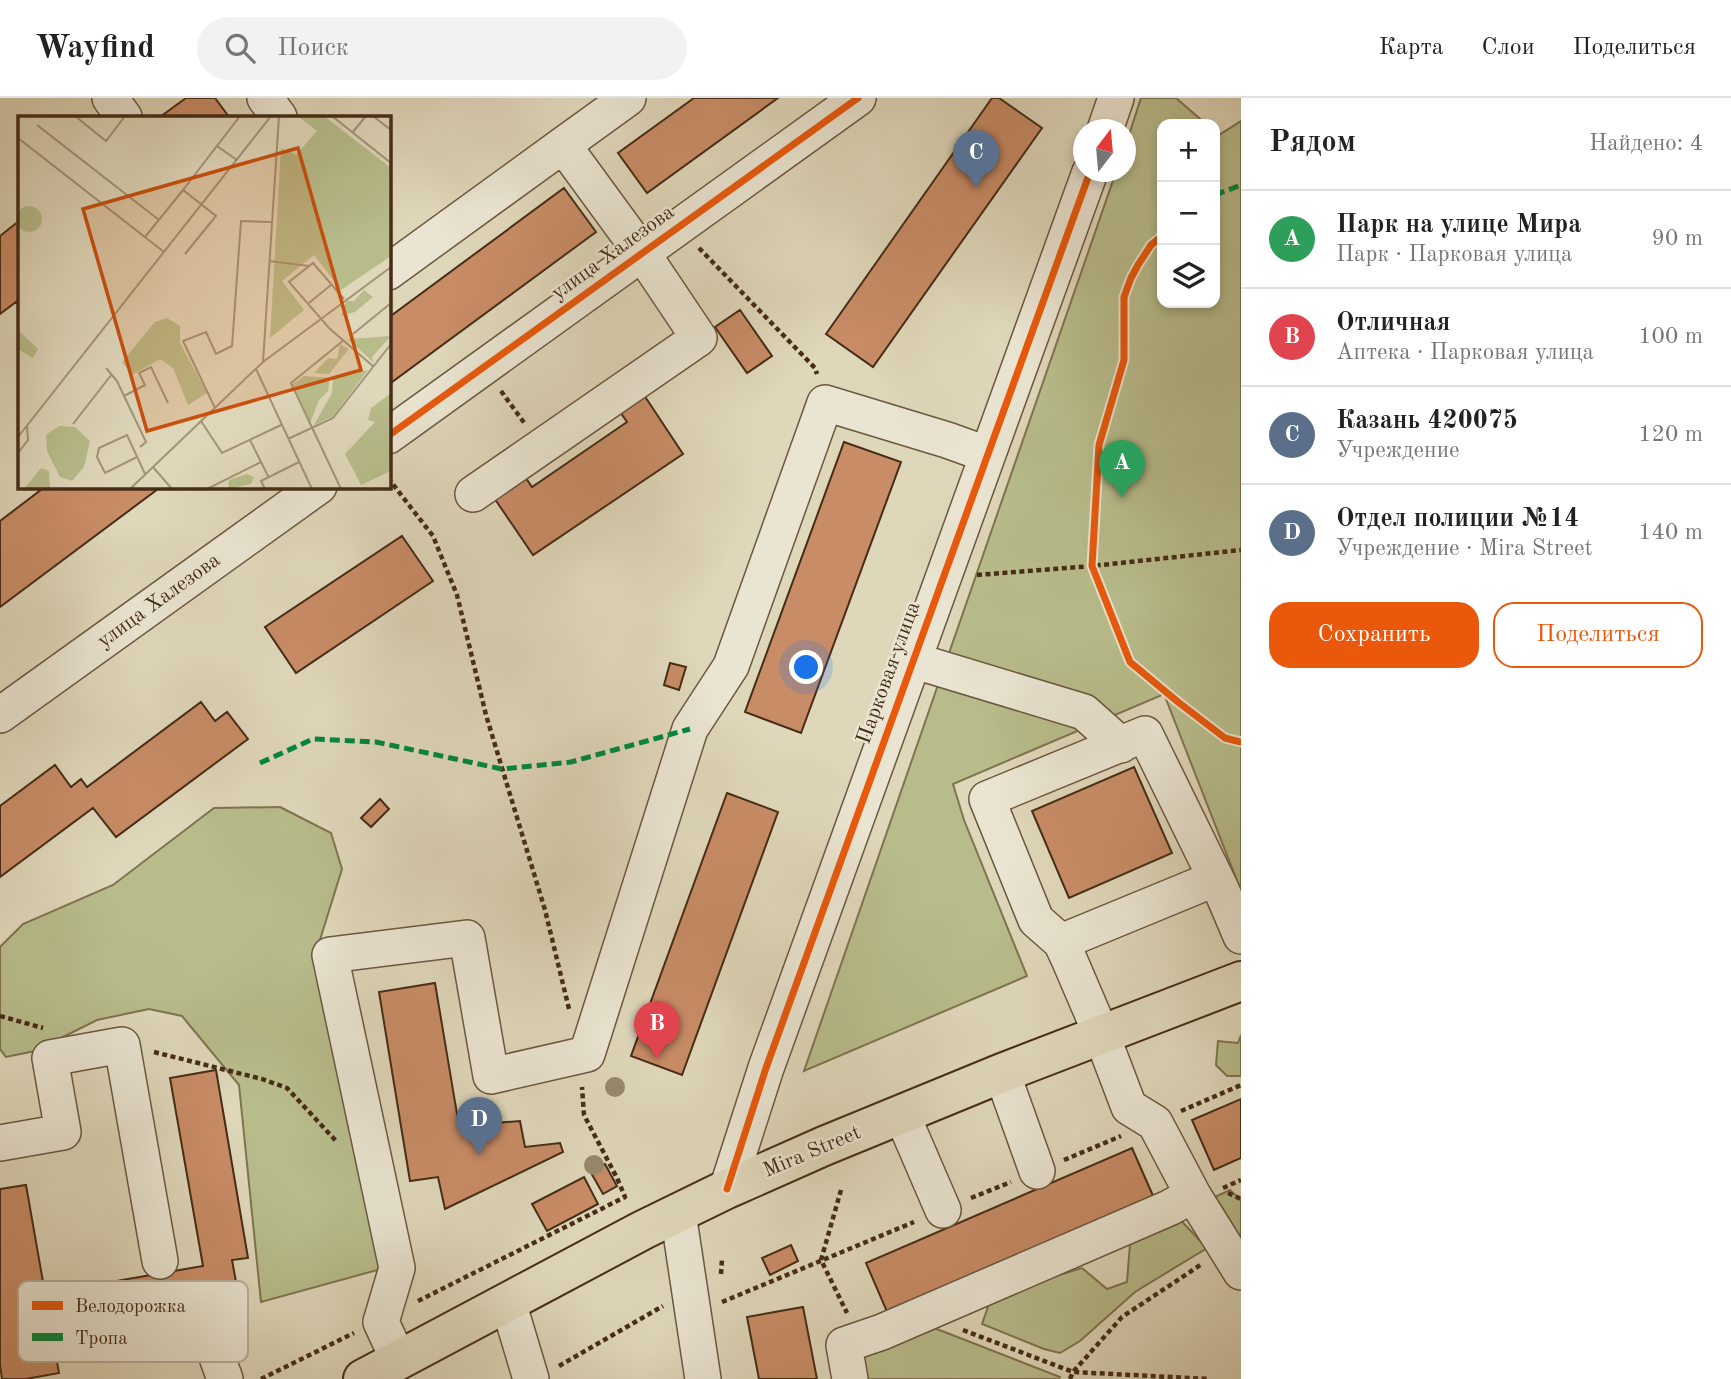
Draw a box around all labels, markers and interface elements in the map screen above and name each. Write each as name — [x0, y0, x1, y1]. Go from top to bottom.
search box — [197, 17, 687, 80]
icon: search — [221, 29, 259, 67]
text: Wayfind — [35, 32, 155, 65]
text: Поиск — [277, 35, 349, 61]
text: Карта — [1379, 36, 1444, 60]
text: Слои — [1482, 36, 1535, 60]
text: Поделиться — [1573, 36, 1696, 60]
inset map — [18, 116, 390, 488]
north arrow — [1073, 119, 1136, 182]
map controls — [1157, 119, 1220, 308]
button: + — [1157, 119, 1220, 182]
text: Рядом — [1269, 128, 1356, 158]
pin: C — [953, 130, 999, 188]
text: Найдено: 4 — [1589, 132, 1703, 155]
button: − — [1157, 182, 1220, 245]
street label: улица Халезова — [548, 202, 678, 304]
text: Парк на улице Мира — [1336, 212, 1581, 238]
text: A — [1283, 227, 1301, 250]
text: 90 m — [1652, 227, 1703, 250]
text: Парк · Парковая улица — [1336, 243, 1572, 266]
button: layers — [1157, 245, 1220, 308]
text: Отличная — [1336, 310, 1451, 336]
text: B — [1284, 325, 1300, 348]
text: 100 m — [1638, 325, 1703, 348]
text: Аптека · Парковая улица — [1336, 341, 1594, 364]
text: Казань 420075 — [1336, 408, 1518, 434]
text: C — [1284, 423, 1300, 446]
text: 120 m — [1638, 423, 1703, 446]
text: Учреждение — [1336, 439, 1460, 462]
pin: A — [1099, 440, 1145, 498]
text: Отдел полиции №14 — [1336, 506, 1579, 532]
text: D — [1283, 521, 1301, 544]
text: 140 m — [1638, 521, 1703, 544]
text: Учреждение · Mira Street — [1336, 537, 1593, 560]
street label: улица Халезова — [94, 550, 224, 652]
street label: Парковая улица — [854, 599, 924, 747]
button: Сохранить — [1269, 602, 1479, 668]
button: Поделиться — [1493, 602, 1703, 668]
your location — [789, 650, 823, 684]
pin: B — [634, 1001, 680, 1059]
pin: D — [456, 1097, 502, 1155]
street label: Mira Street — [760, 1122, 864, 1182]
legend — [18, 1281, 248, 1362]
text: Велодорожка — [75, 1298, 186, 1317]
text: Тропа — [75, 1330, 128, 1349]

